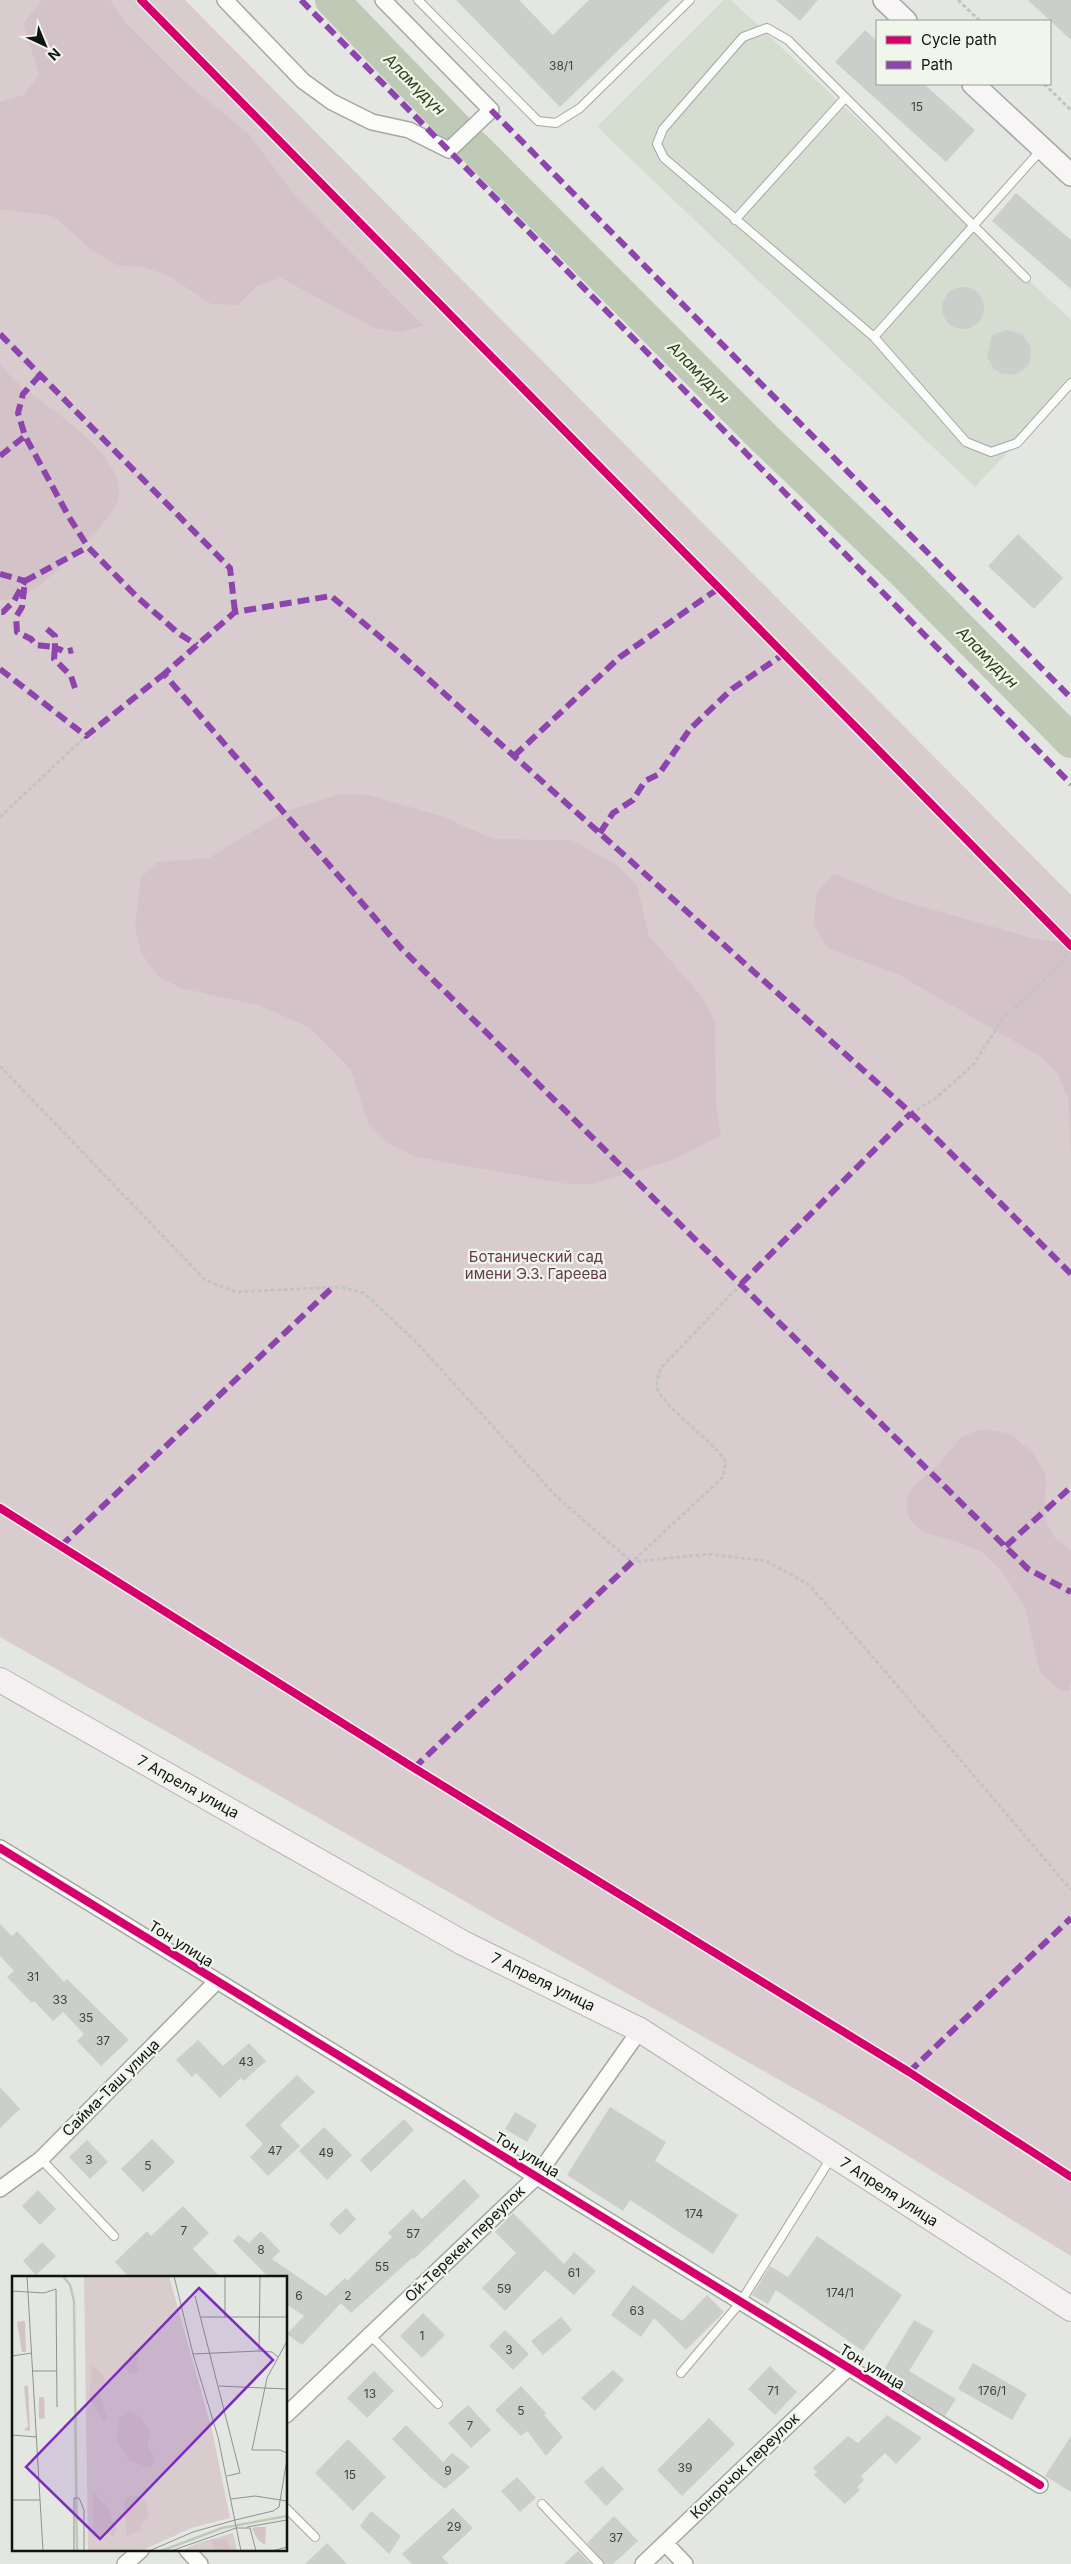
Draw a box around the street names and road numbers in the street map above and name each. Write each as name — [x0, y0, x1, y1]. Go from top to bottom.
street label: 7 Апреля улица — [134, 1751, 243, 1822]
street label: Тон улица — [145, 1916, 217, 1971]
street label: 7 Апреля улица — [488, 1948, 598, 2015]
street label: Сайма-Таш улица — [58, 2035, 163, 2140]
street label: Тон улица — [491, 2128, 564, 2182]
street label: 7 Апреля улица — [836, 2153, 942, 2230]
street label: Ой-Терекен переулок — [401, 2181, 529, 2306]
street label: Тон улица — [836, 2340, 909, 2394]
street label: Конорчок переулок — [686, 2409, 803, 2523]

